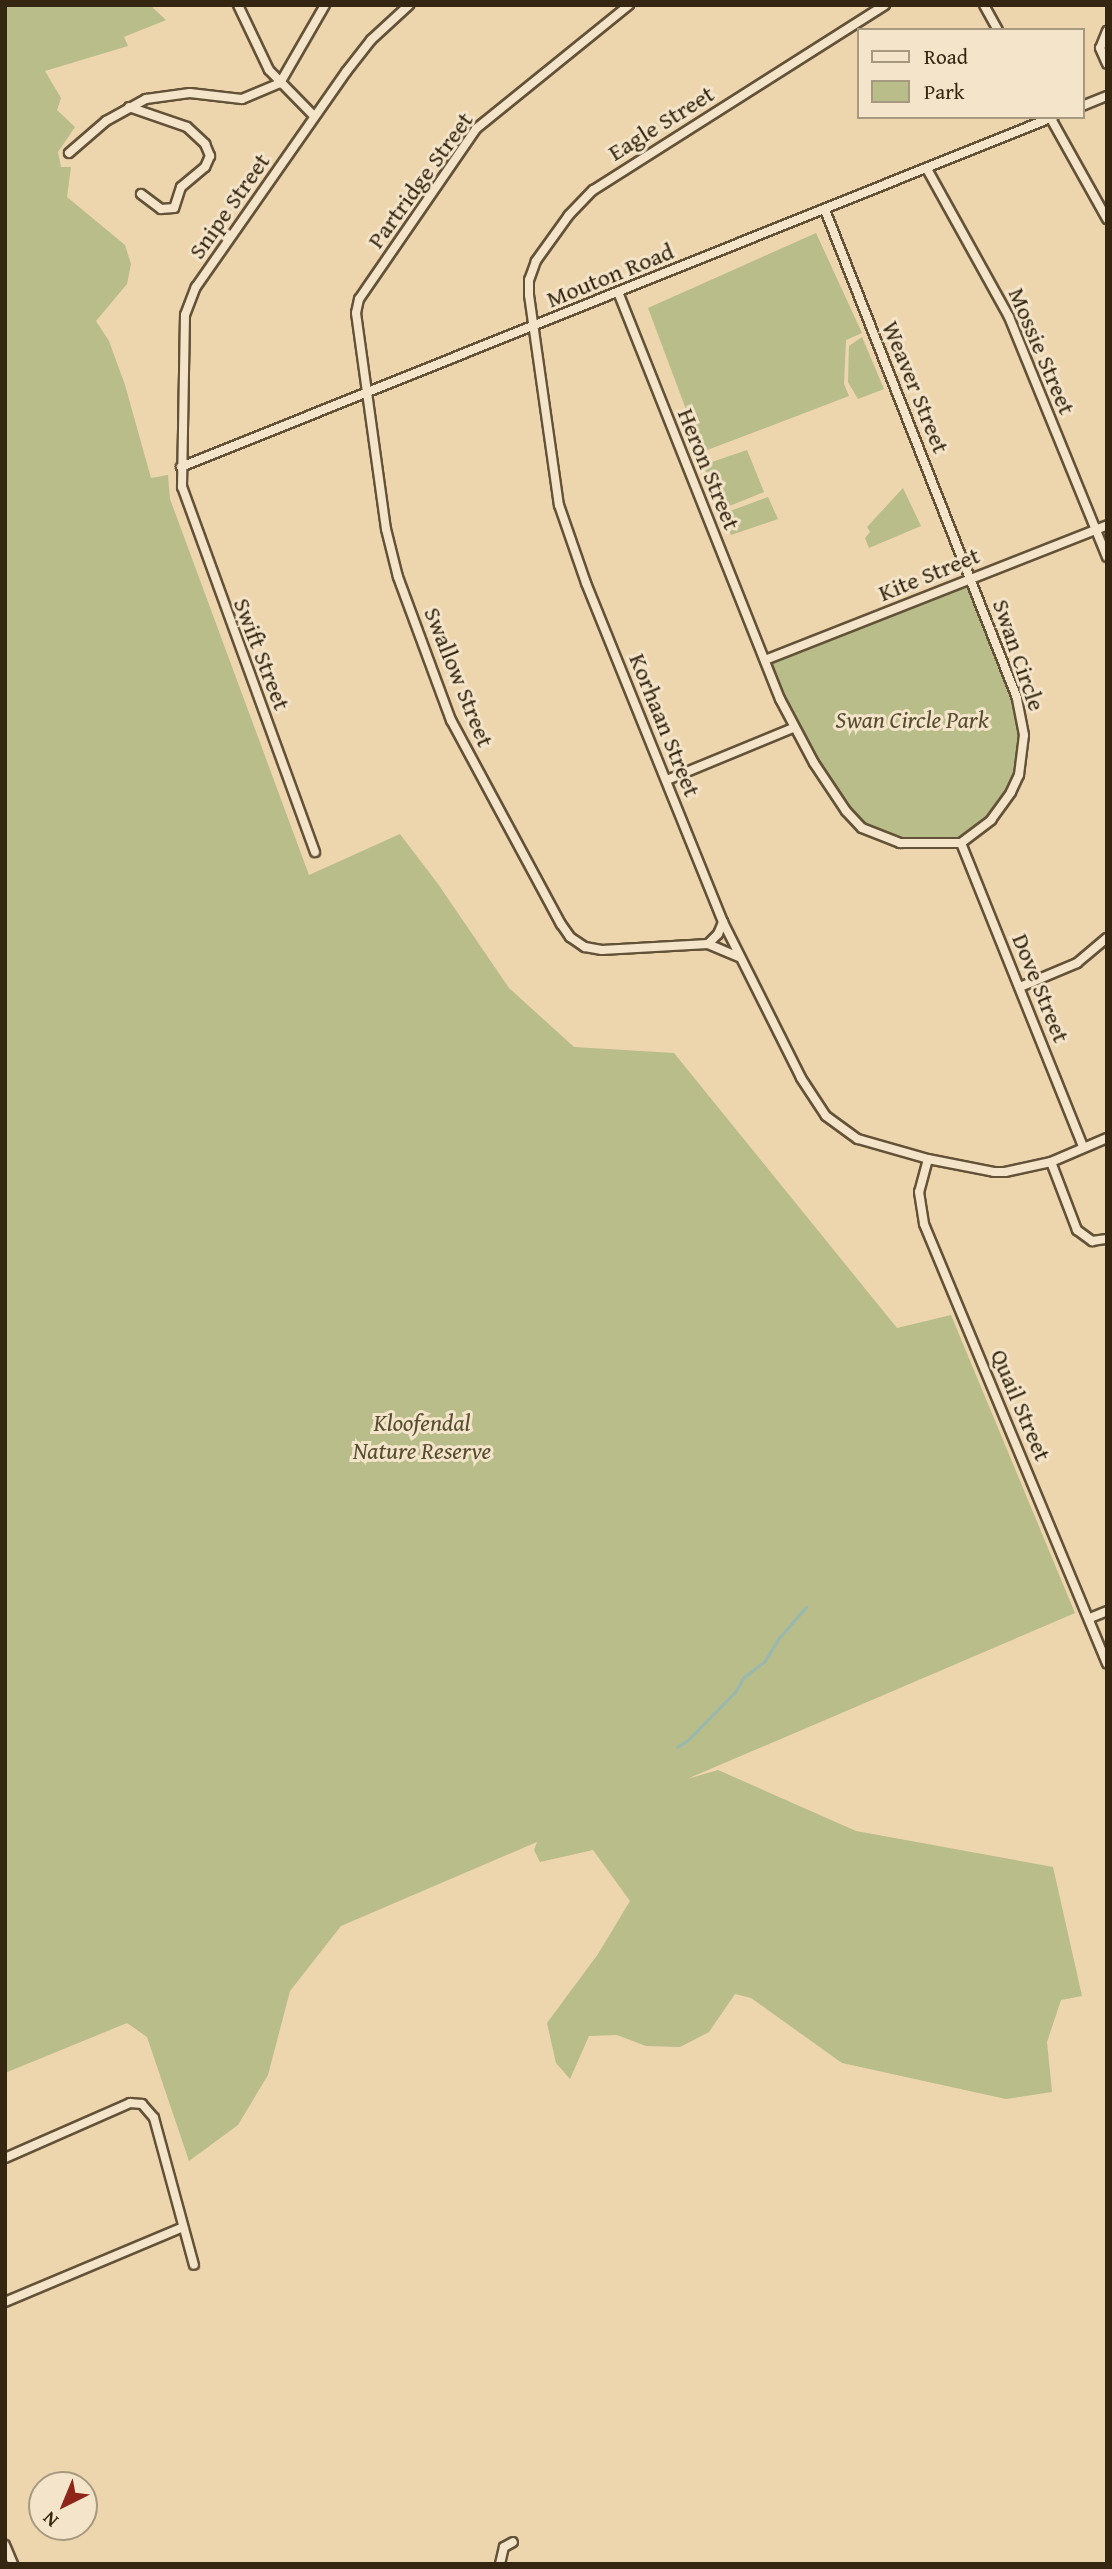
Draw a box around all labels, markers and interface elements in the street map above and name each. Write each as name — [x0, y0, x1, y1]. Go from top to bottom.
legend — [856, 28, 1084, 119]
text: Road — [924, 41, 968, 72]
text: Park — [924, 76, 965, 107]
street label: Eagle Street — [603, 79, 719, 167]
street label: Partridge Street — [361, 106, 479, 254]
street label: Snipe Street — [182, 148, 276, 264]
street label: Mouton Road — [542, 236, 678, 314]
street label: Mossie Street — [1002, 283, 1082, 419]
street label: Weaver Street — [876, 317, 956, 457]
street label: Heron Street — [672, 404, 746, 534]
street label: Kite Street — [874, 541, 984, 607]
street label: Swift Street — [227, 594, 297, 714]
street label: Swan Circle — [986, 595, 1052, 715]
street label: Swallow Street — [418, 603, 500, 751]
street label: Korhaan Street — [623, 649, 707, 801]
park label: Swan Circle Park — [835, 706, 989, 734]
street label: Dove Street — [1006, 929, 1076, 1047]
street label: Quail Street — [985, 1345, 1057, 1465]
park label: Kloofendal Nature Reserve — [353, 1409, 491, 1465]
north arrow — [28, 2471, 98, 2541]
text: N — [36, 2505, 64, 2534]

